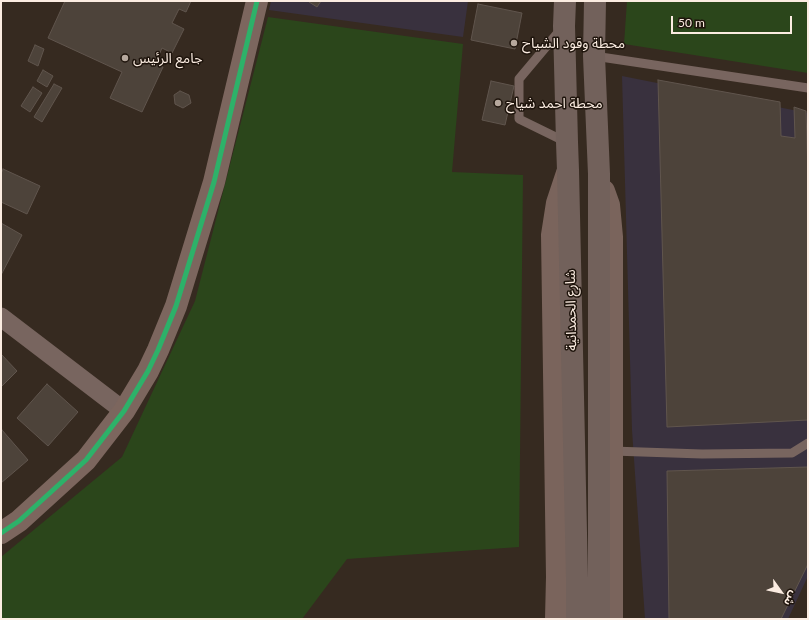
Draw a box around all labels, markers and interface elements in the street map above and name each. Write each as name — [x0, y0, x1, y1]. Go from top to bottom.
scale bar — [673, 8, 794, 34]
text: 50 m — [678, 15, 705, 30]
place label: محطة وقود الشياح — [522, 35, 625, 51]
marker: محطة وقود الشياح — [509, 38, 519, 48]
place label: جامع الرئيس — [133, 50, 203, 66]
marker: جامع الرئيس — [120, 53, 130, 63]
place label: محطة احمد شياح — [506, 95, 603, 111]
marker: محطة احمد شياح — [493, 98, 503, 108]
street label: شارع الحمدانية — [562, 269, 580, 351]
north arrow — [761, 572, 801, 612]
text: ش — [782, 589, 801, 609]

